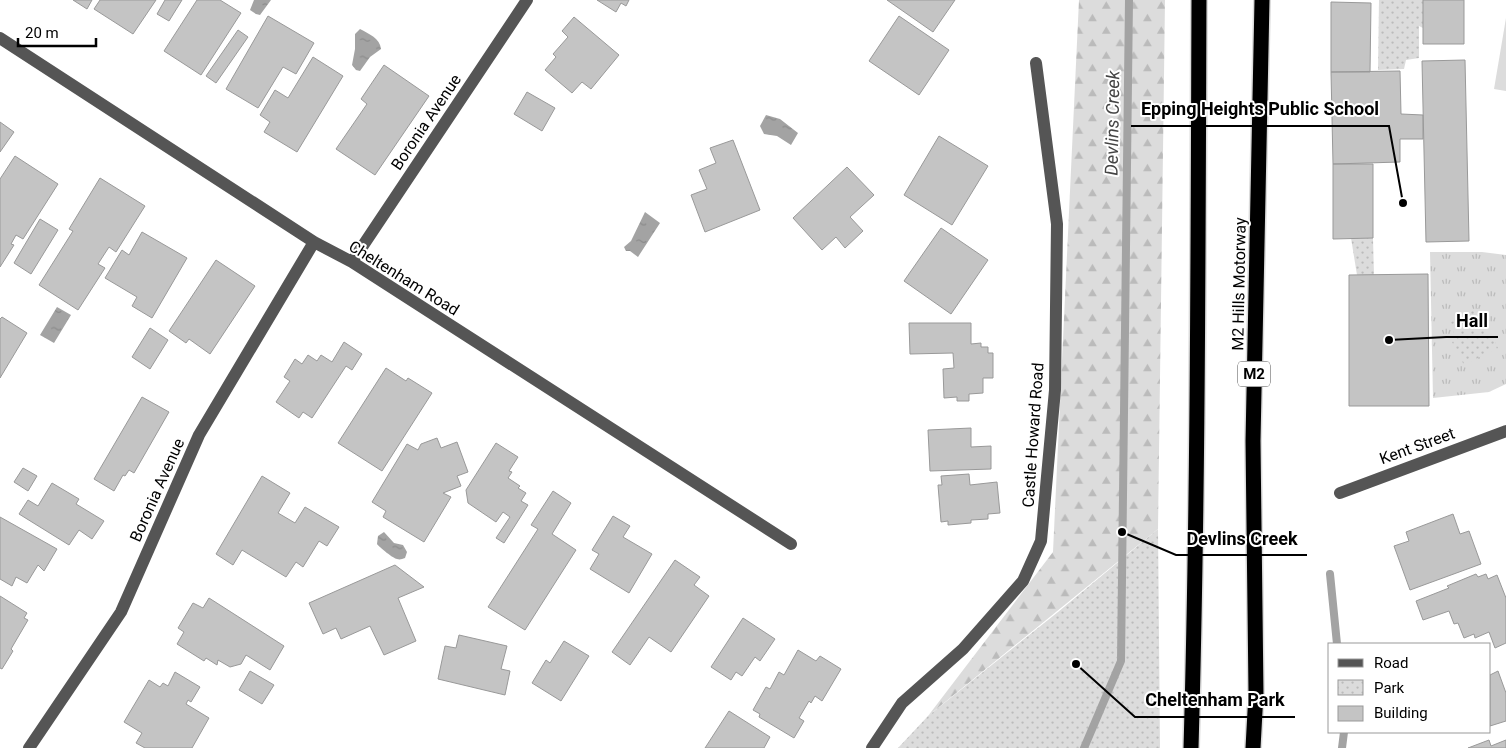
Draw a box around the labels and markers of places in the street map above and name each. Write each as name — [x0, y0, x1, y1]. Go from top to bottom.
callout: Epping Heights Public School — [1131, 93, 1389, 126]
callout: Hall — [1446, 304, 1498, 337]
callout: Devlins Creek — [1176, 522, 1307, 555]
callout: Cheltenham Park — [1135, 684, 1295, 717]

